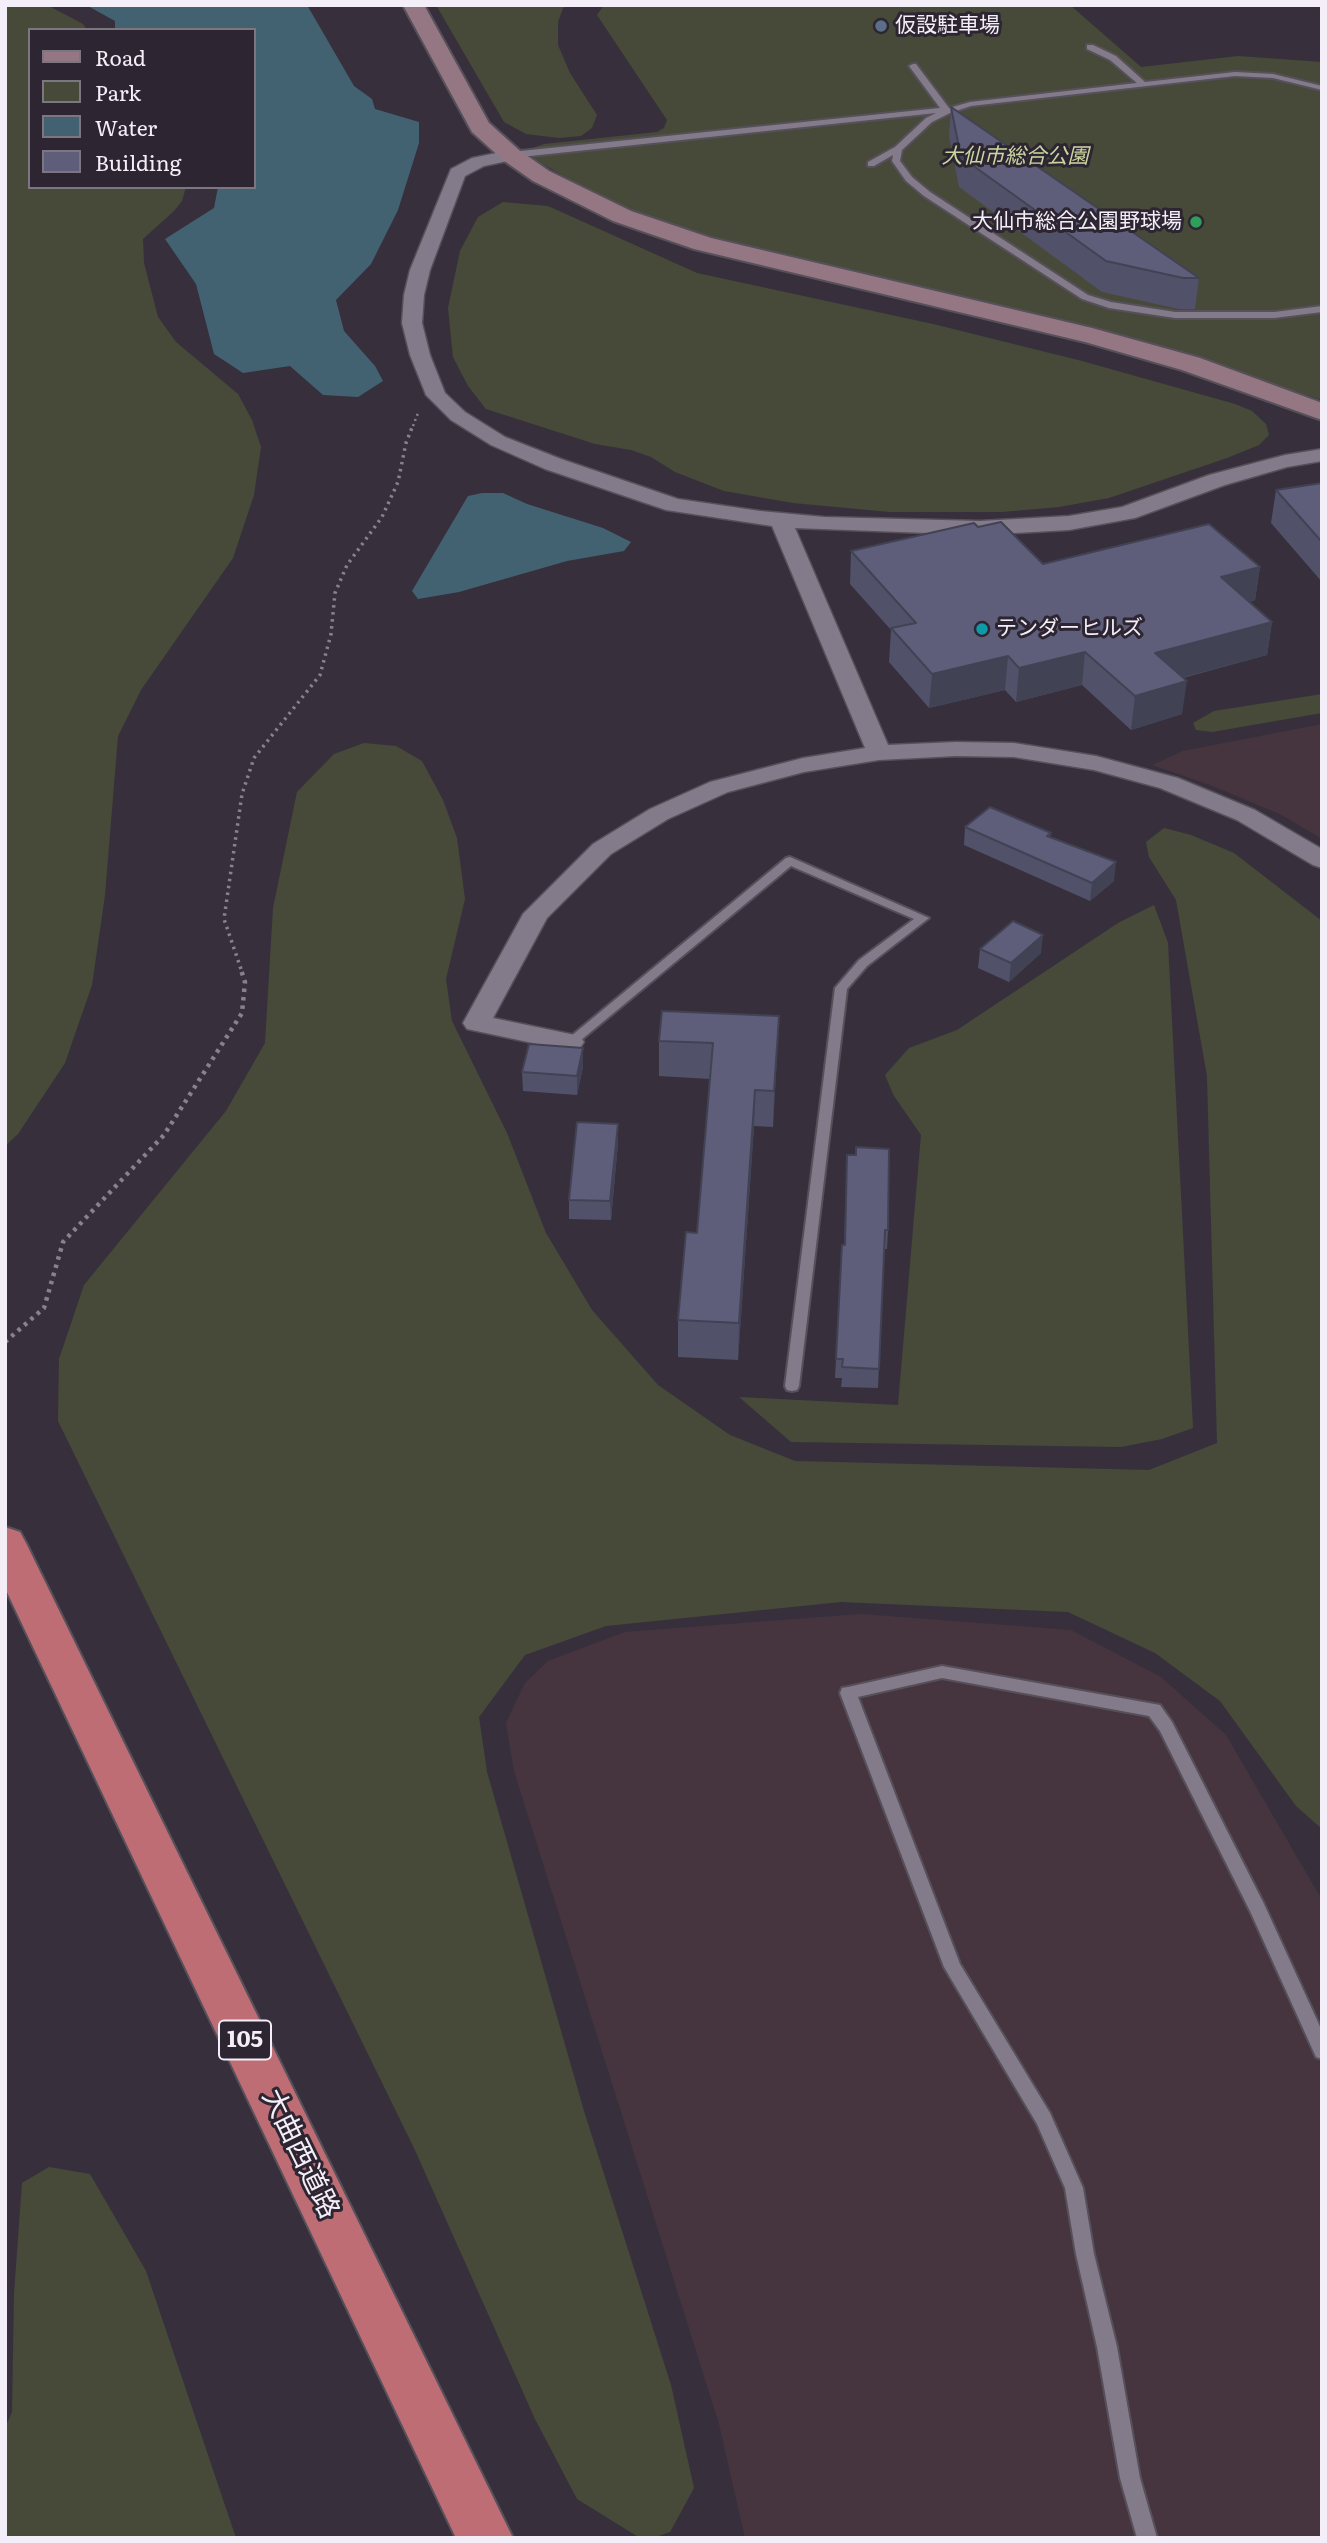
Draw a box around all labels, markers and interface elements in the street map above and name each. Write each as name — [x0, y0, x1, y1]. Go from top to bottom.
place label: 仮設駐車場 — [895, 13, 1000, 39]
marker: 仮設駐車場 — [873, 18, 889, 34]
legend — [28, 28, 256, 189]
text: Road — [95, 41, 146, 72]
text: Park — [95, 76, 141, 107]
text: Water — [95, 111, 157, 142]
park label: 大仙市総合公園 — [942, 144, 1088, 170]
text: Building — [95, 146, 181, 177]
place label: 大仙市総合公園野球場 — [972, 209, 1182, 235]
marker: 大仙市総合公園野球場 — [1188, 214, 1204, 230]
place label: テンダーヒルズ — [996, 616, 1143, 642]
marker: テンダーヒルズ — [974, 621, 990, 637]
road number: 105 — [219, 2021, 271, 2060]
street label: 大曲西道路 — [254, 2084, 346, 2224]

